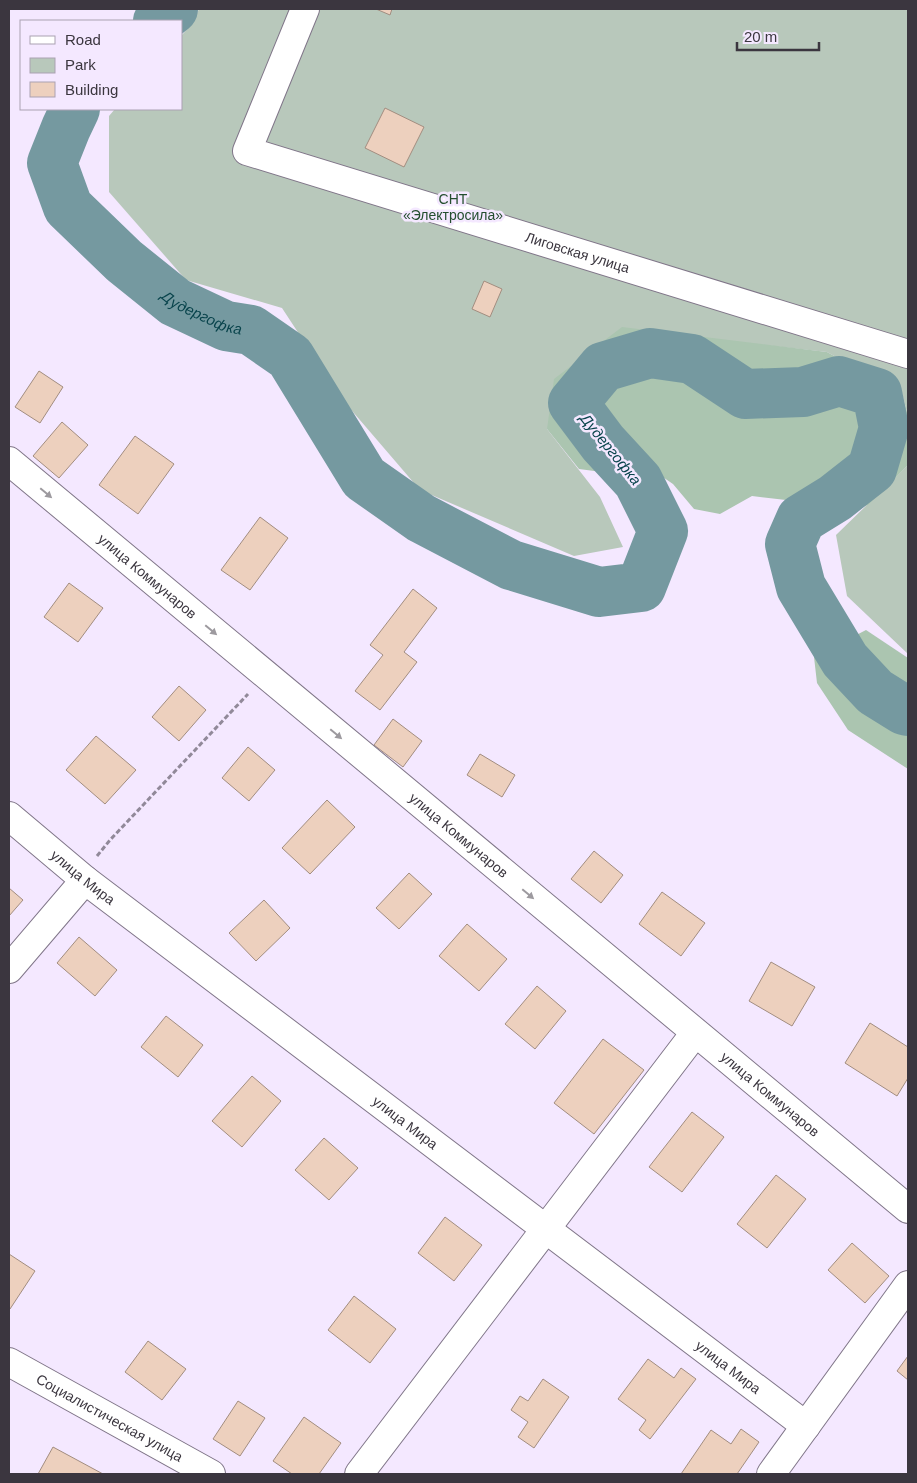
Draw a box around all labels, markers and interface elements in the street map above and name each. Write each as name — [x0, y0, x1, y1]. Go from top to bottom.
legend — [20, 20, 182, 110]
scale bar — [737, 20, 820, 52]
text: 20 m — [744, 28, 777, 45]
text: Road — [65, 31, 101, 48]
text: Park — [65, 56, 96, 73]
text: Building — [65, 81, 118, 98]
park label: СНТ «Электросила» — [403, 191, 503, 223]
street label: Лиговская улица — [523, 229, 632, 276]
water label: Дудергофка — [157, 285, 243, 337]
water label: Дудергофка — [576, 408, 645, 488]
one-way arrow — [39, 487, 52, 498]
street label: улица Коммунаров — [95, 531, 200, 622]
one-way arrow — [205, 625, 218, 636]
one-way arrow — [330, 729, 343, 740]
street label: улица Коммунаров — [406, 790, 511, 881]
street label: улица Мира — [48, 847, 118, 908]
one-way arrow — [522, 889, 535, 900]
street label: улица Коммунаров — [717, 1049, 823, 1140]
street label: улица Мира — [369, 1093, 441, 1152]
street label: улица Мира — [692, 1337, 764, 1397]
street label: Социалистическая улица — [33, 1371, 186, 1465]

